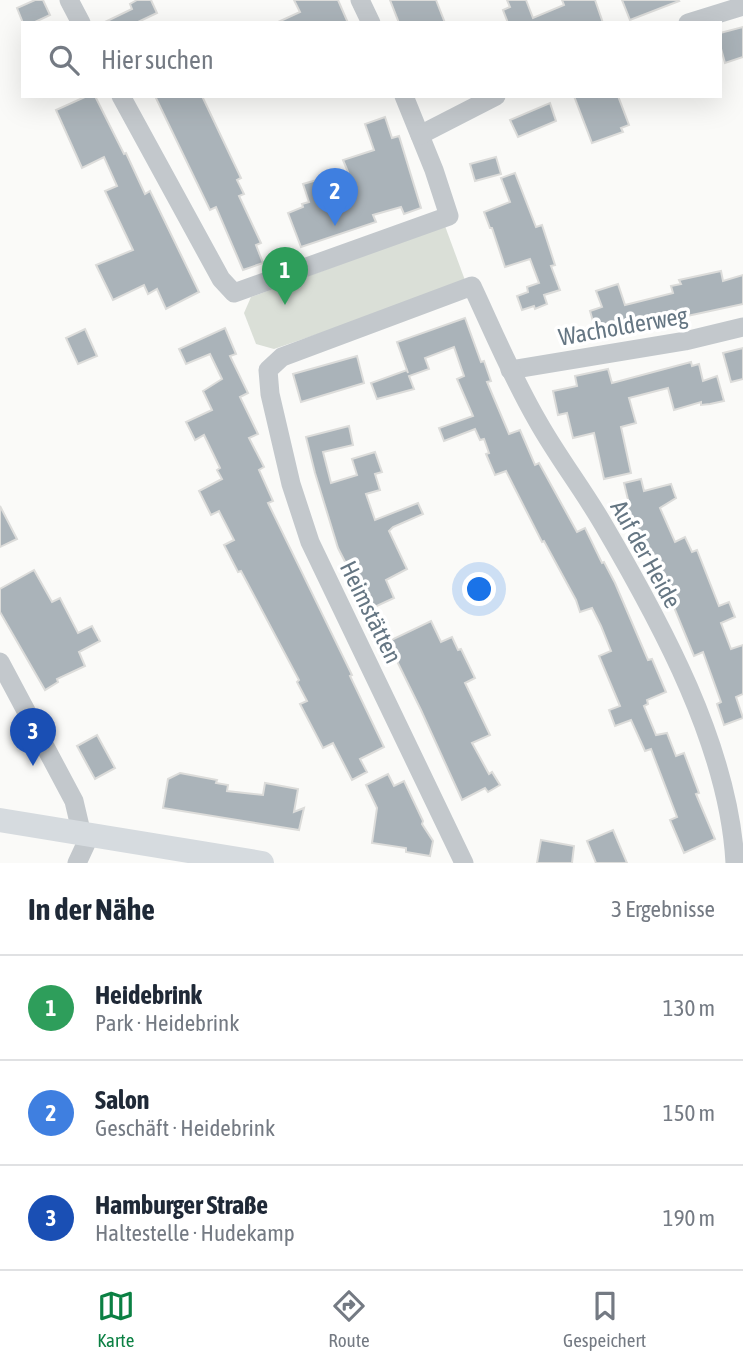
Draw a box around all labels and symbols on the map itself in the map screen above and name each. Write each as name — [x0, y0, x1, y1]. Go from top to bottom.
pin: 2 — [312, 168, 358, 226]
pin: 1 — [262, 247, 308, 305]
street label: Wacholderweg — [556, 301, 690, 351]
street label: Auf der Heide — [605, 496, 687, 612]
street label: Heimstätten — [335, 557, 407, 667]
your location — [462, 572, 496, 606]
pin: 3 — [10, 708, 56, 766]

